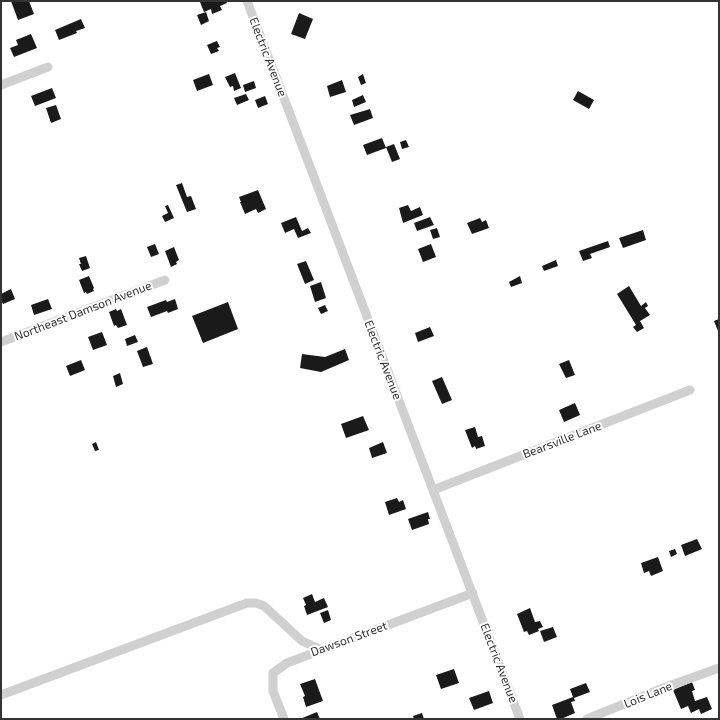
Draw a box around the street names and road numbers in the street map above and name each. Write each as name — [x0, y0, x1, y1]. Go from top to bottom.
street label: Electric Avenue — [246, 15, 290, 99]
street label: Northeast Damson Avenue — [12, 278, 154, 344]
street label: Electric Avenue — [361, 318, 405, 402]
street label: Bearsville Lane — [521, 418, 603, 462]
street label: Dawson Street — [309, 618, 389, 660]
street label: Electric Avenue — [477, 621, 521, 705]
street label: Lois Lane — [622, 679, 674, 711]

